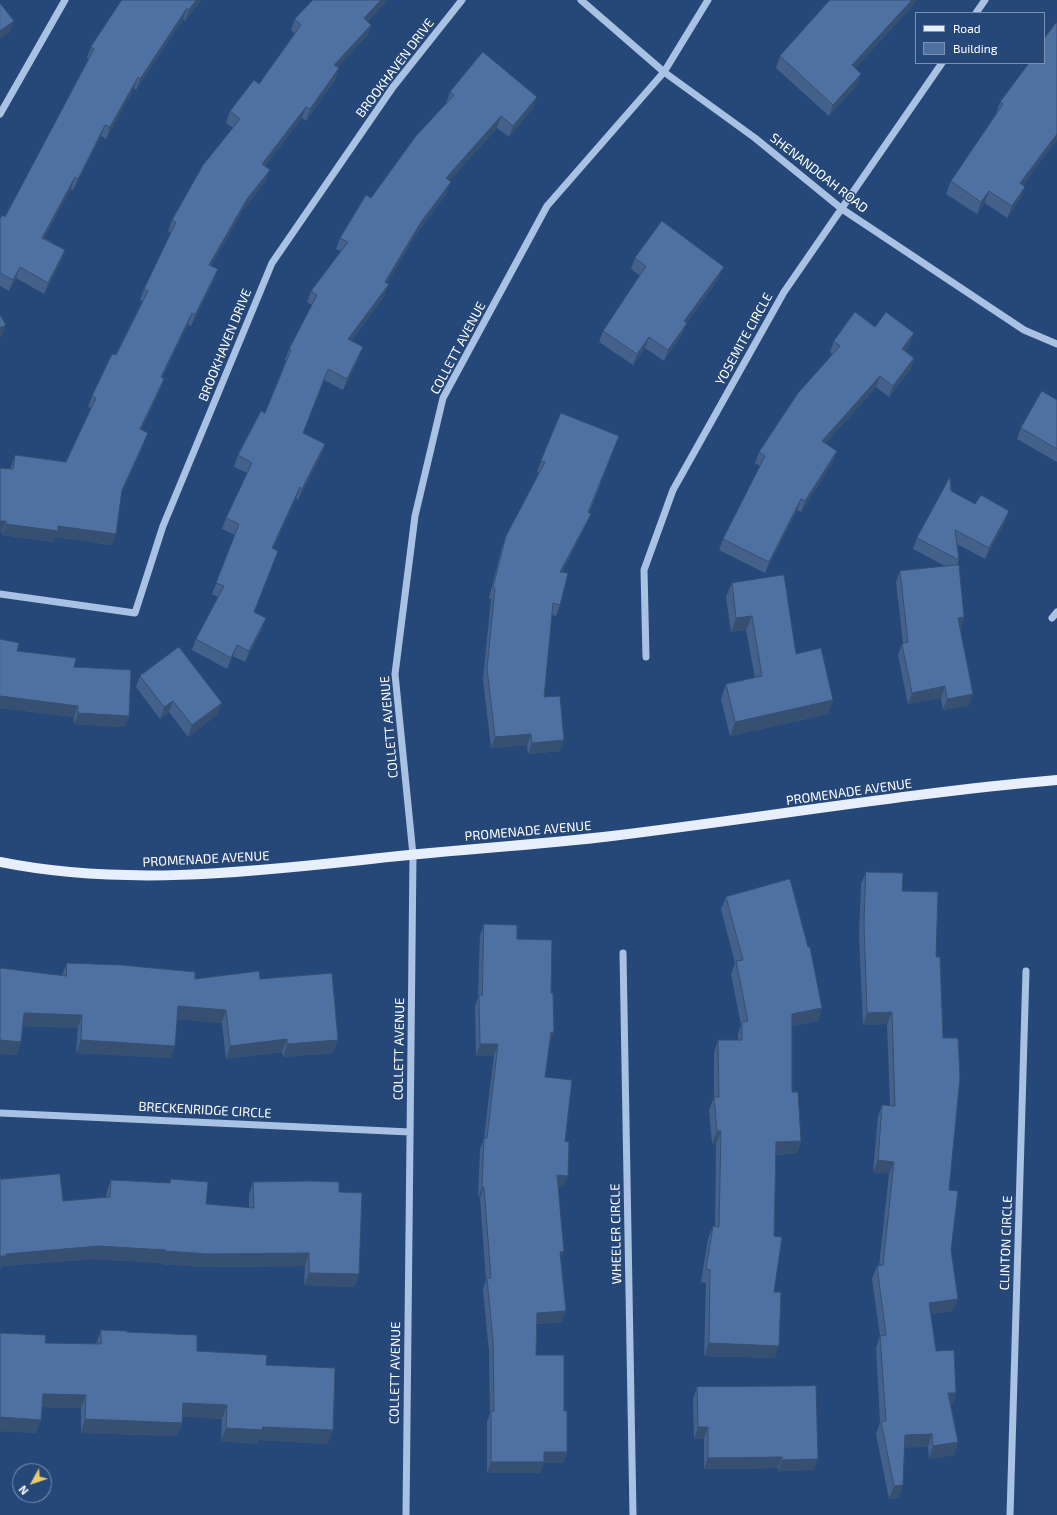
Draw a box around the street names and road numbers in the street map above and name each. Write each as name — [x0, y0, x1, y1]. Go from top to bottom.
street label: BROOKHAVEN DRIVE — [353, 15, 437, 121]
street label: SHENANDOAH ROAD — [767, 130, 871, 216]
street label: BROOKHAVEN DRIVE — [195, 286, 255, 404]
street label: YOSEMITE CIRCLE — [712, 290, 776, 388]
street label: COLLETT AVENUE — [427, 299, 489, 397]
street label: COLLETT AVENUE — [377, 675, 401, 779]
street label: PROMENADE AVENUE — [785, 775, 913, 809]
street label: PROMENADE AVENUE — [464, 818, 592, 844]
street label: PROMENADE AVENUE — [142, 848, 270, 870]
street label: COLLETT AVENUE — [390, 998, 408, 1100]
street label: BRECKENRIDGE CIRCLE — [138, 1099, 272, 1121]
street label: WHEELER CIRCLE — [607, 1184, 625, 1284]
street label: CLINTON CIRCLE — [997, 1195, 1015, 1291]
street label: COLLETT AVENUE — [386, 1322, 404, 1424]

